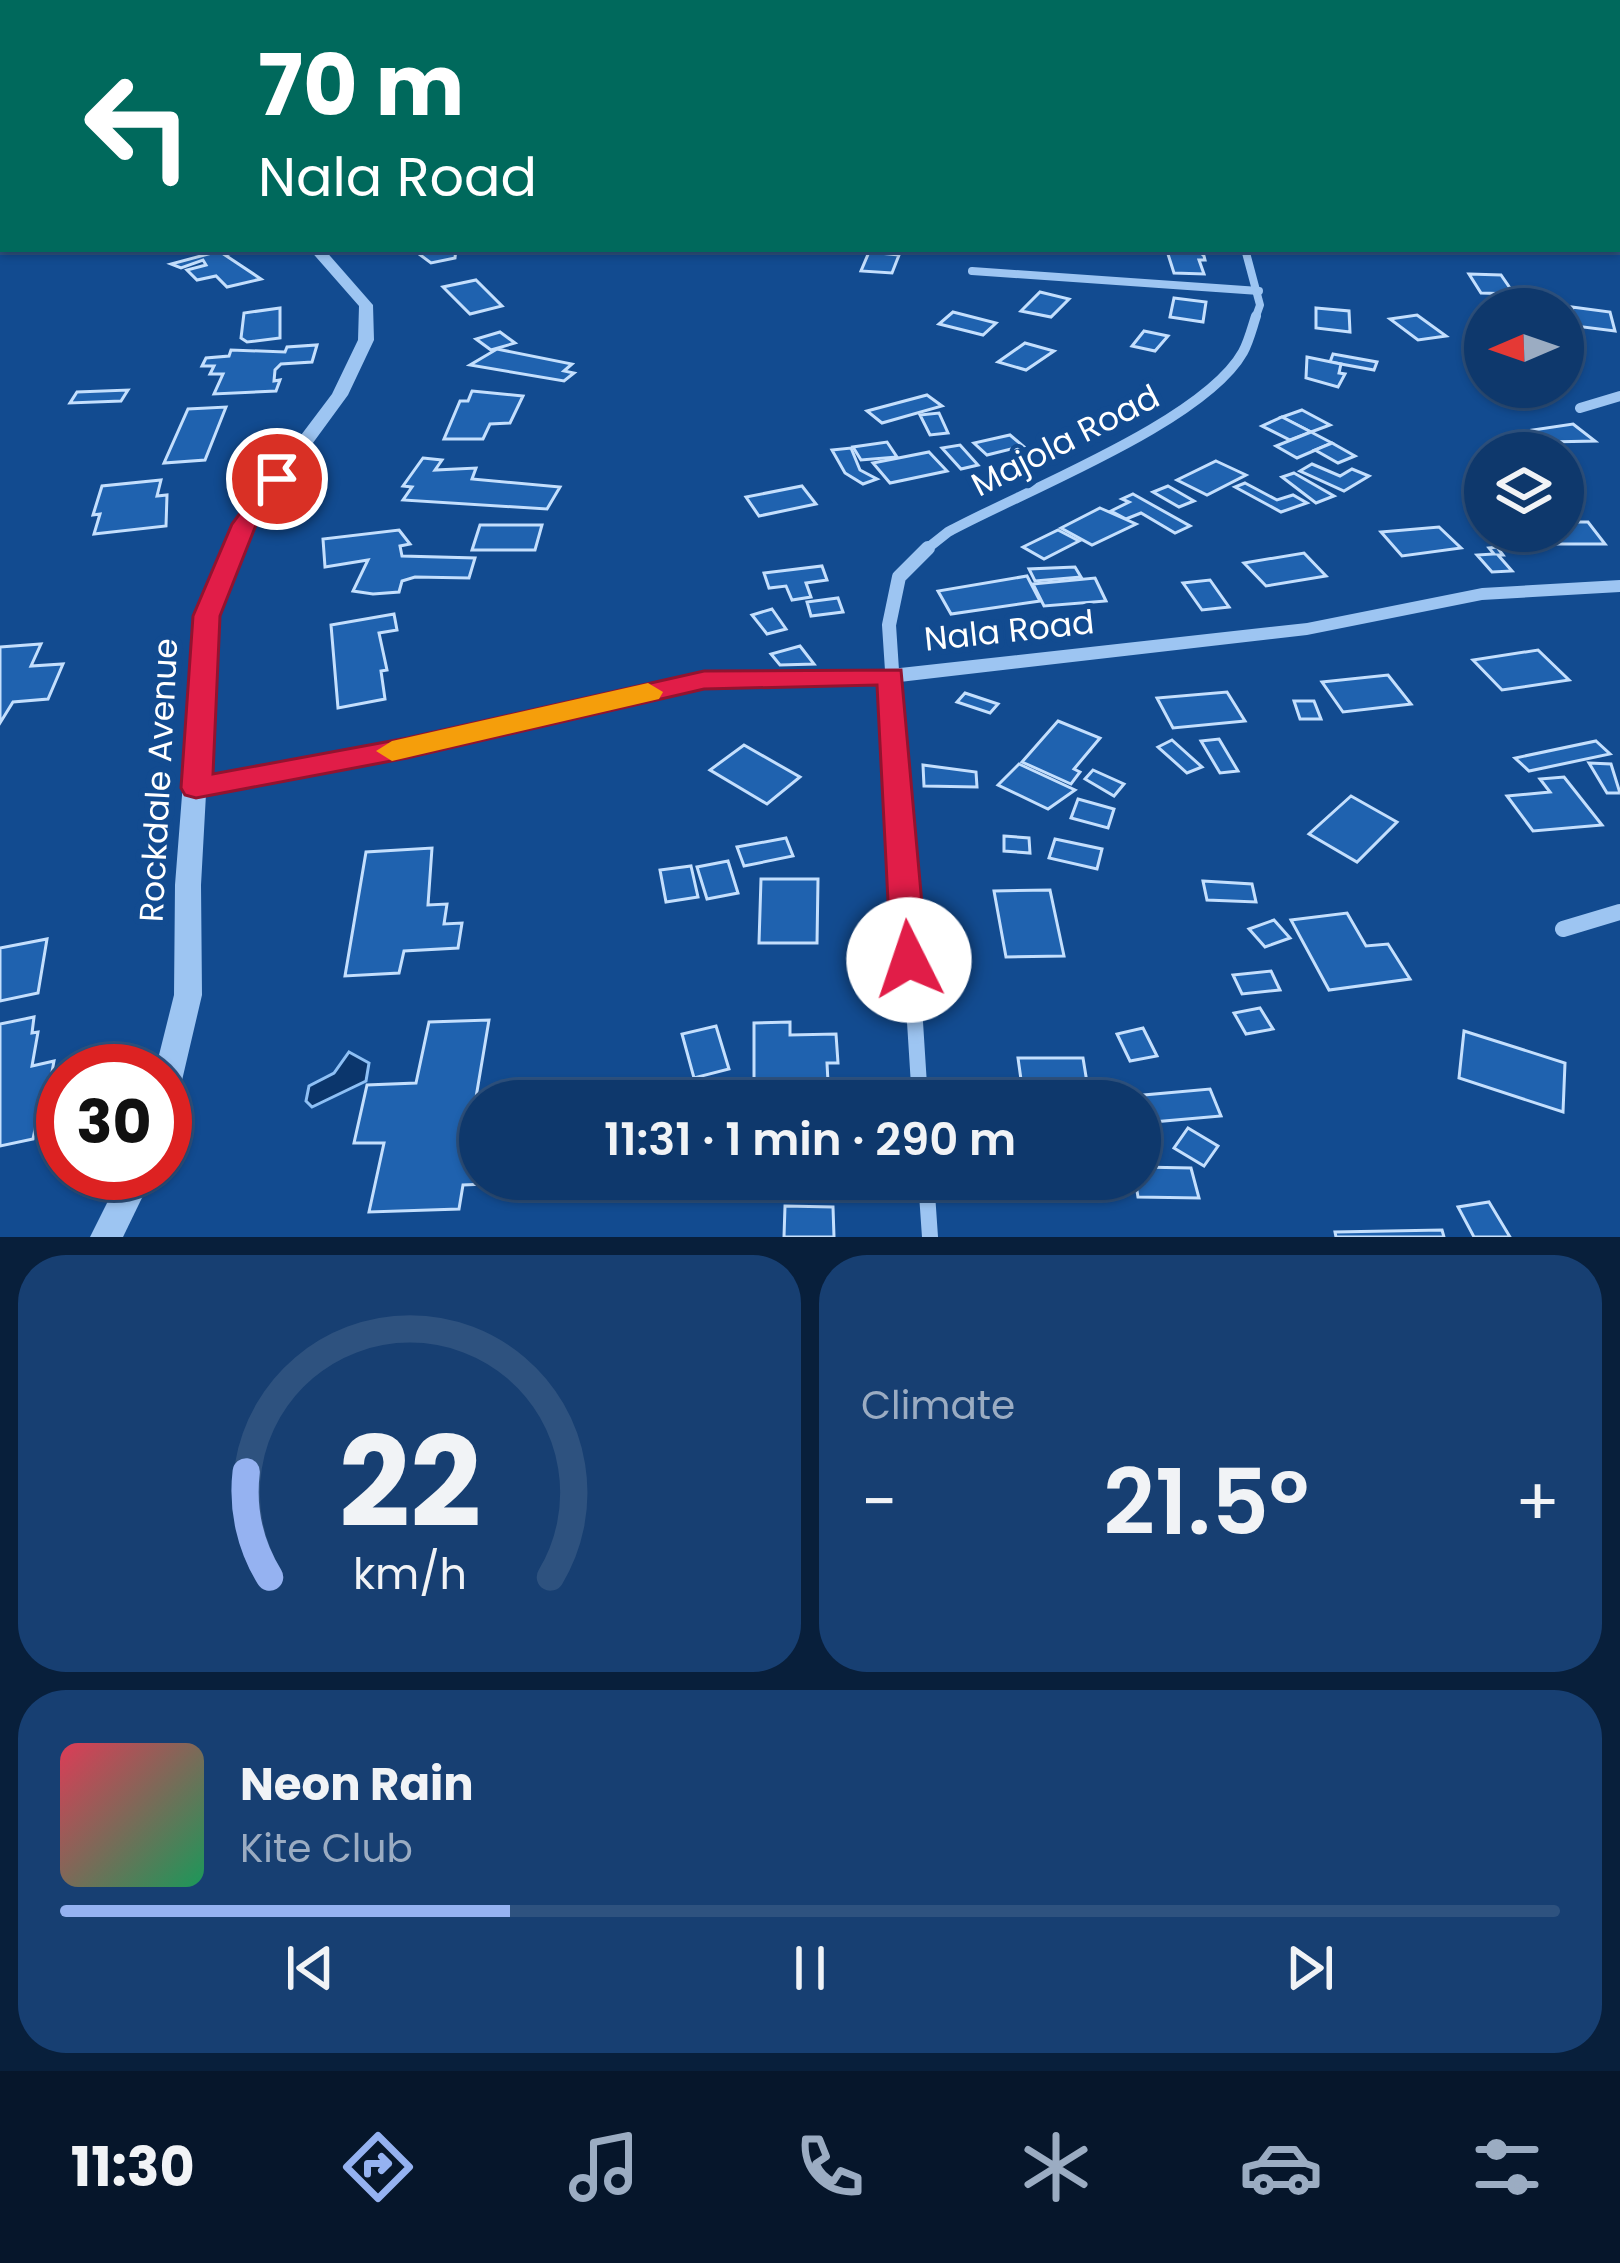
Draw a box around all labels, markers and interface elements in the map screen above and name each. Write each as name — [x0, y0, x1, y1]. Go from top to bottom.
text: 70 m — [258, 27, 464, 144]
icon: left — [60, 48, 216, 204]
text: Nala Road — [258, 139, 537, 215]
north arrow — [1464, 288, 1584, 408]
map controls — [1464, 288, 1584, 552]
street label: Majola Road — [963, 373, 1167, 508]
pin — [226, 428, 328, 530]
button: layers — [1464, 432, 1584, 552]
icon: arrive — [244, 446, 310, 512]
street label: Nala Road — [922, 598, 1096, 663]
street label: Rockdale Avenue — [128, 637, 189, 923]
position arrow — [846, 897, 972, 1023]
speed limit sign: 30 — [36, 1044, 192, 1200]
text: 11:31 · 1 min · 290 m — [604, 1108, 1016, 1171]
text: Climate — [861, 1378, 1015, 1433]
text: 22 — [338, 1395, 481, 1570]
text: 21.5° — [1103, 1439, 1309, 1566]
text: − — [861, 1456, 897, 1548]
text: + — [1515, 1456, 1560, 1548]
text: km/h — [352, 1543, 467, 1603]
text: Neon Rain — [240, 1753, 474, 1816]
text: Kite Club — [240, 1821, 413, 1876]
icon: previous — [277, 1935, 343, 2001]
icon: pause — [777, 1935, 843, 2001]
icon: next — [1277, 1935, 1343, 2001]
icon: directions — [336, 2125, 420, 2209]
icon: music — [562, 2125, 646, 2209]
icon: phone — [788, 2125, 872, 2209]
icon: climate — [1014, 2125, 1098, 2209]
icon: car — [1239, 2125, 1323, 2209]
icon: filters — [1465, 2125, 1549, 2209]
text: 11:30 — [71, 2129, 195, 2205]

